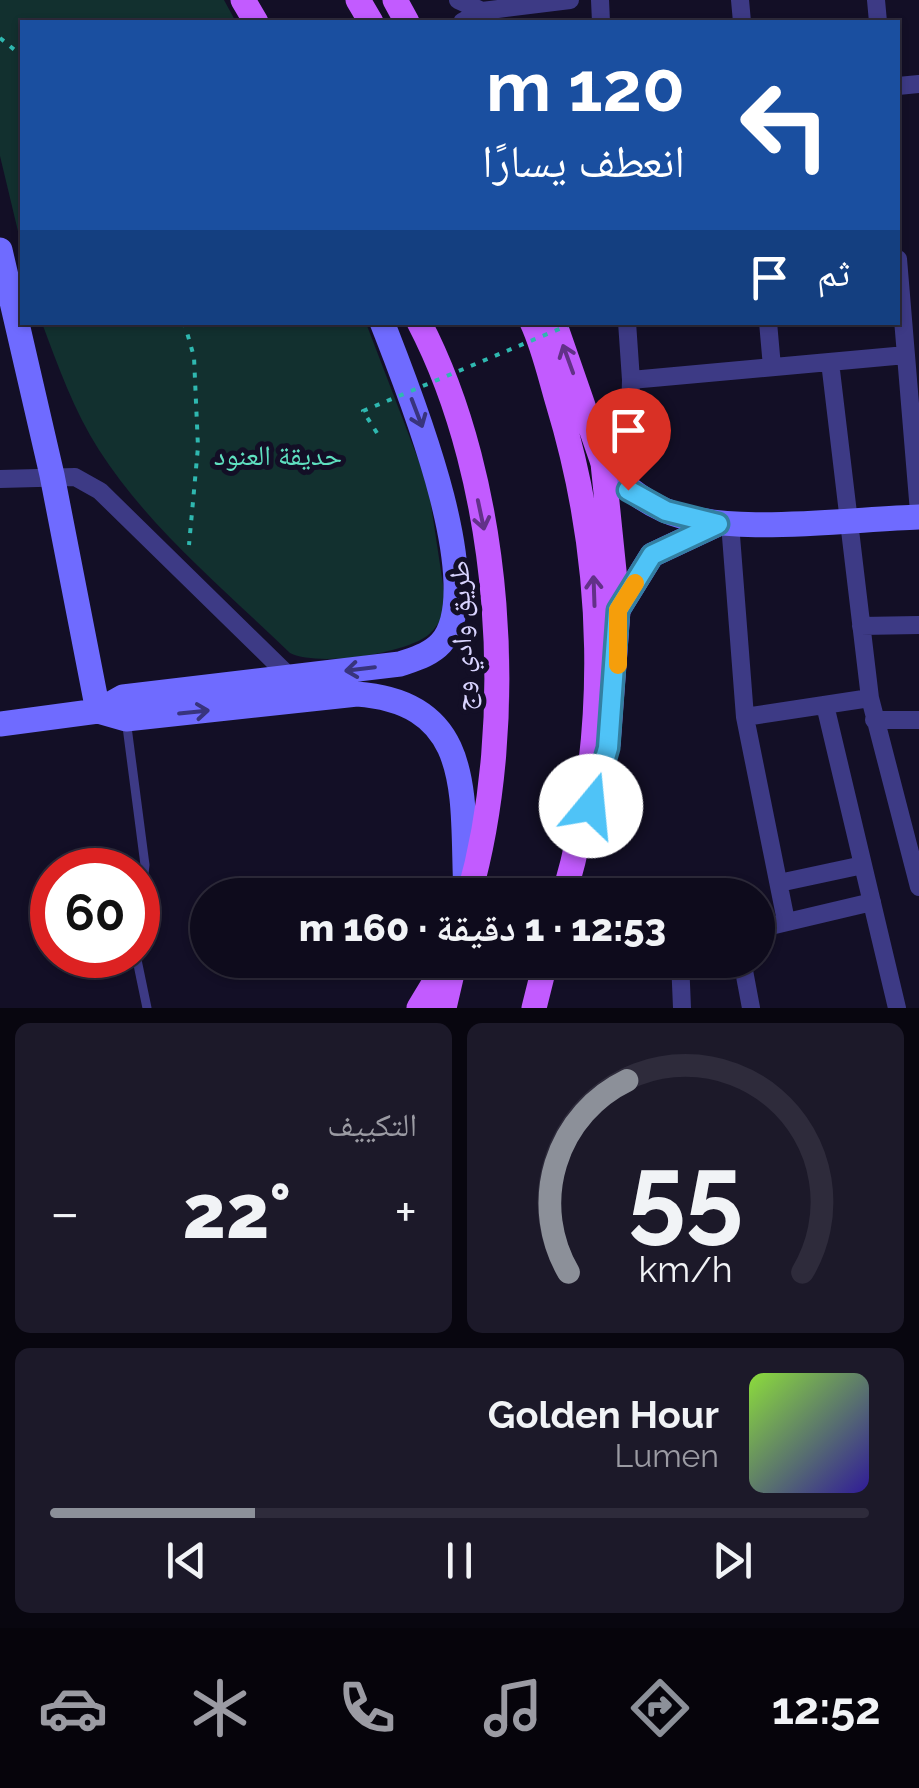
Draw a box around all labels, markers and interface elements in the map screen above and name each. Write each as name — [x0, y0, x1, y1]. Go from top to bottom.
text: 120 m — [486, 45, 685, 127]
icon: left — [720, 60, 850, 190]
text: انعطف يسارًا — [482, 135, 685, 188]
icon: arrive — [742, 250, 797, 305]
text: ثم — [817, 250, 850, 295]
one-way arrow — [557, 344, 575, 376]
pin — [586, 388, 671, 491]
one-way arrow — [409, 397, 427, 428]
icon: arrive — [601, 403, 656, 458]
park label: حديقة العنود — [214, 439, 342, 472]
one-way arrow — [473, 498, 491, 530]
street label: طريق وادي وج — [442, 560, 487, 712]
one-way arrow — [585, 575, 604, 607]
one-way arrow — [344, 660, 376, 679]
one-way arrow — [177, 702, 209, 721]
position arrow — [539, 754, 643, 858]
speed limit sign: 60 — [30, 848, 160, 978]
text: 12:53 · 1 دقيقة · 160 m — [299, 905, 666, 950]
text: التكييف — [327, 1106, 417, 1143]
text: 55 — [628, 1132, 743, 1254]
text: 22° — [183, 1167, 291, 1256]
text: − — [50, 1180, 80, 1245]
text: + — [394, 1180, 417, 1245]
text: km/h — [638, 1248, 733, 1290]
text: Golden Hour — [488, 1392, 719, 1437]
text: Lumen — [615, 1437, 719, 1474]
icon: previous — [159, 1533, 214, 1588]
icon: pause — [432, 1533, 487, 1588]
icon: next — [705, 1533, 760, 1588]
icon: car — [38, 1673, 108, 1743]
icon: climate — [185, 1673, 255, 1743]
icon: phone — [332, 1673, 402, 1743]
icon: music — [478, 1673, 548, 1743]
icon: directions — [625, 1673, 695, 1743]
text: 12:52 — [772, 1682, 881, 1735]

